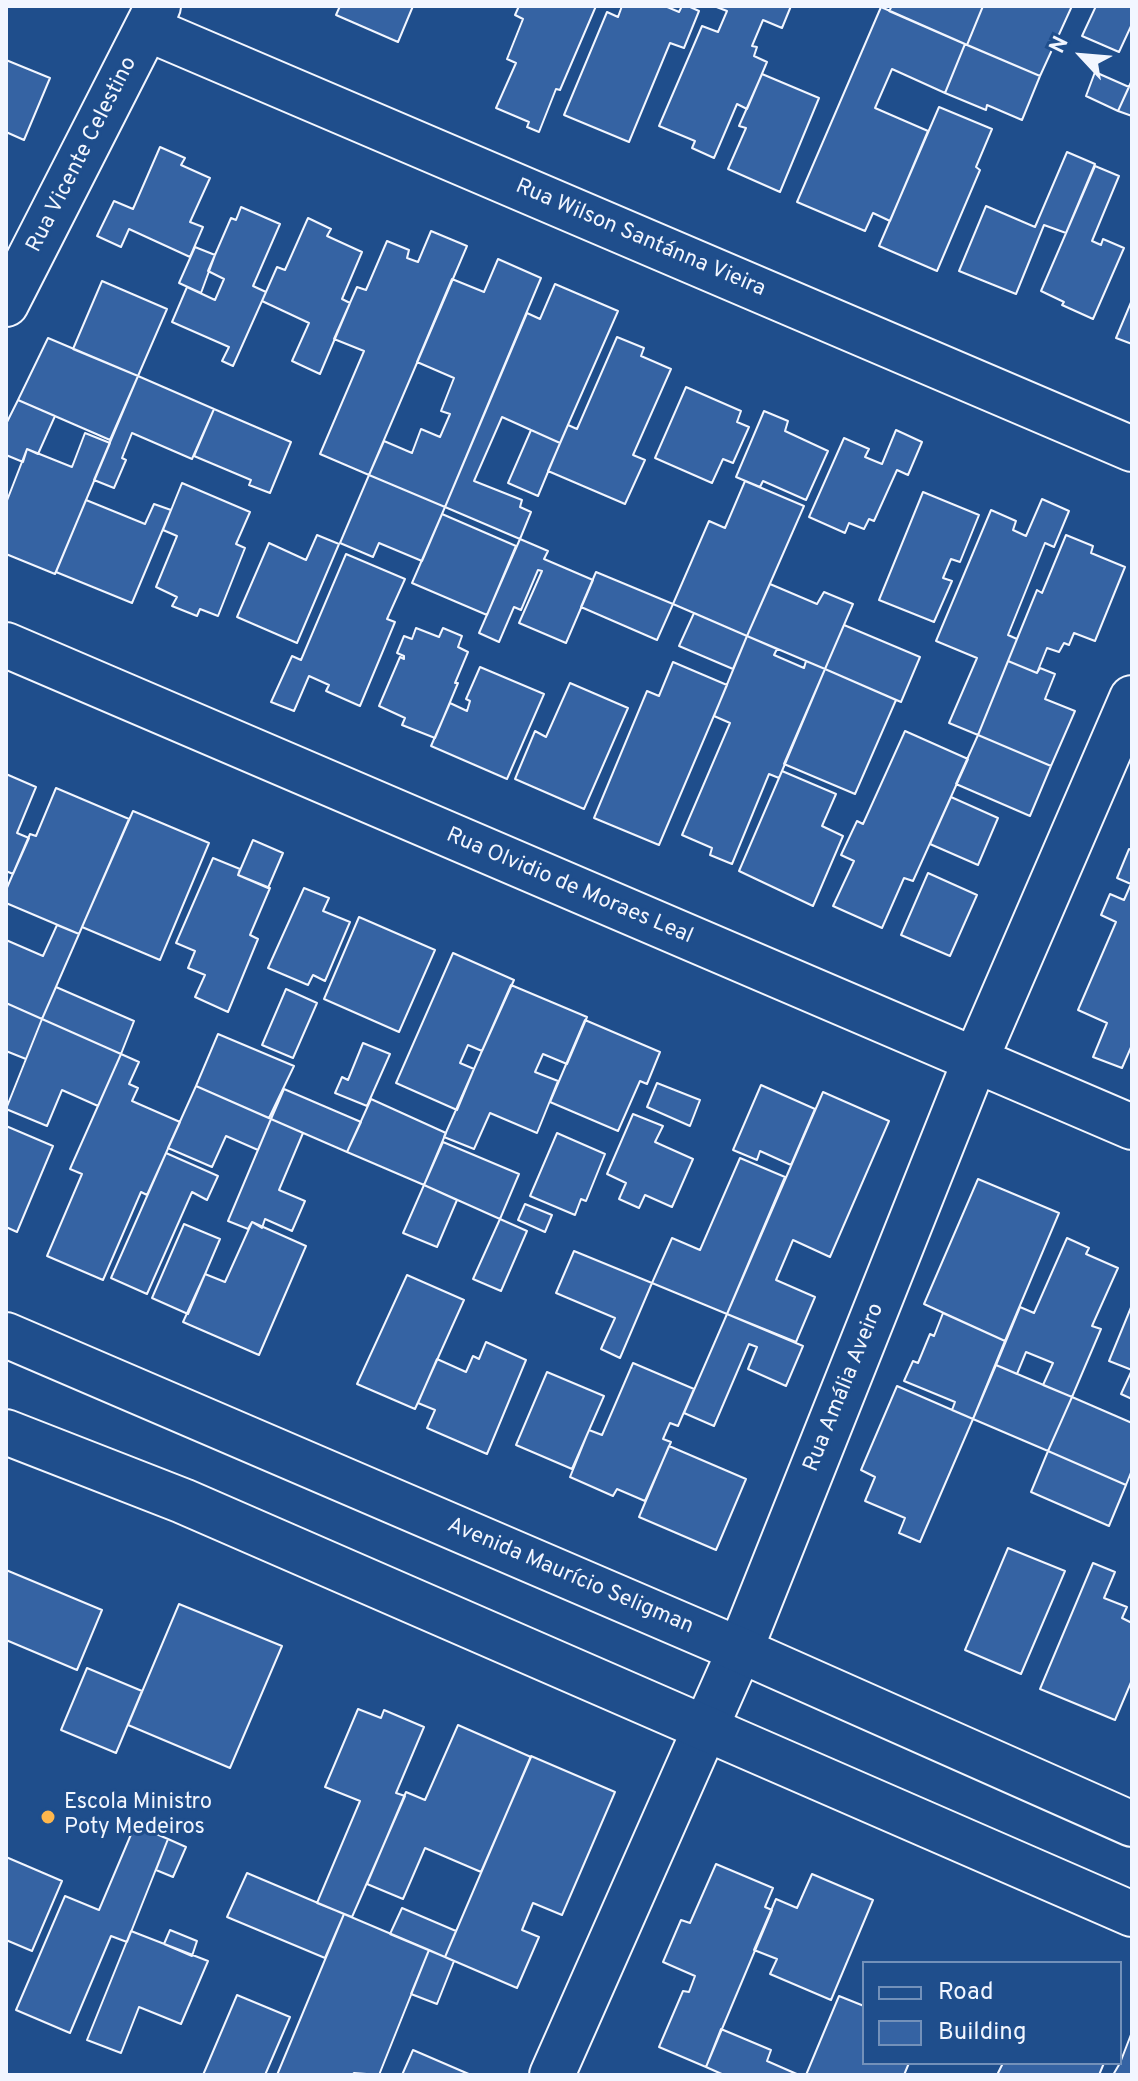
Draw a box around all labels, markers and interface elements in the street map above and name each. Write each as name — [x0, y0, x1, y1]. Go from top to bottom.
north arrow — [1042, 16, 1122, 96]
text: N — [1044, 32, 1076, 58]
street label: Rua Vicente Celestino — [22, 53, 144, 257]
street label: Rua Wilson Santánna Vieira — [511, 174, 769, 304]
street label: Rua Olvidio de Moraes Leal — [442, 823, 696, 951]
street label: Rua Amália Aveiro — [799, 1300, 891, 1476]
street label: Avenida Maurício Seligman — [443, 1513, 697, 1641]
place label: Escola Ministro Poty Medeiros — [64, 1791, 212, 1842]
marker: Escola Ministro Poty Medeiros — [39, 1808, 57, 1826]
legend — [862, 1961, 1122, 2065]
text: Road — [938, 1978, 994, 2008]
text: Building — [938, 2018, 1027, 2048]

